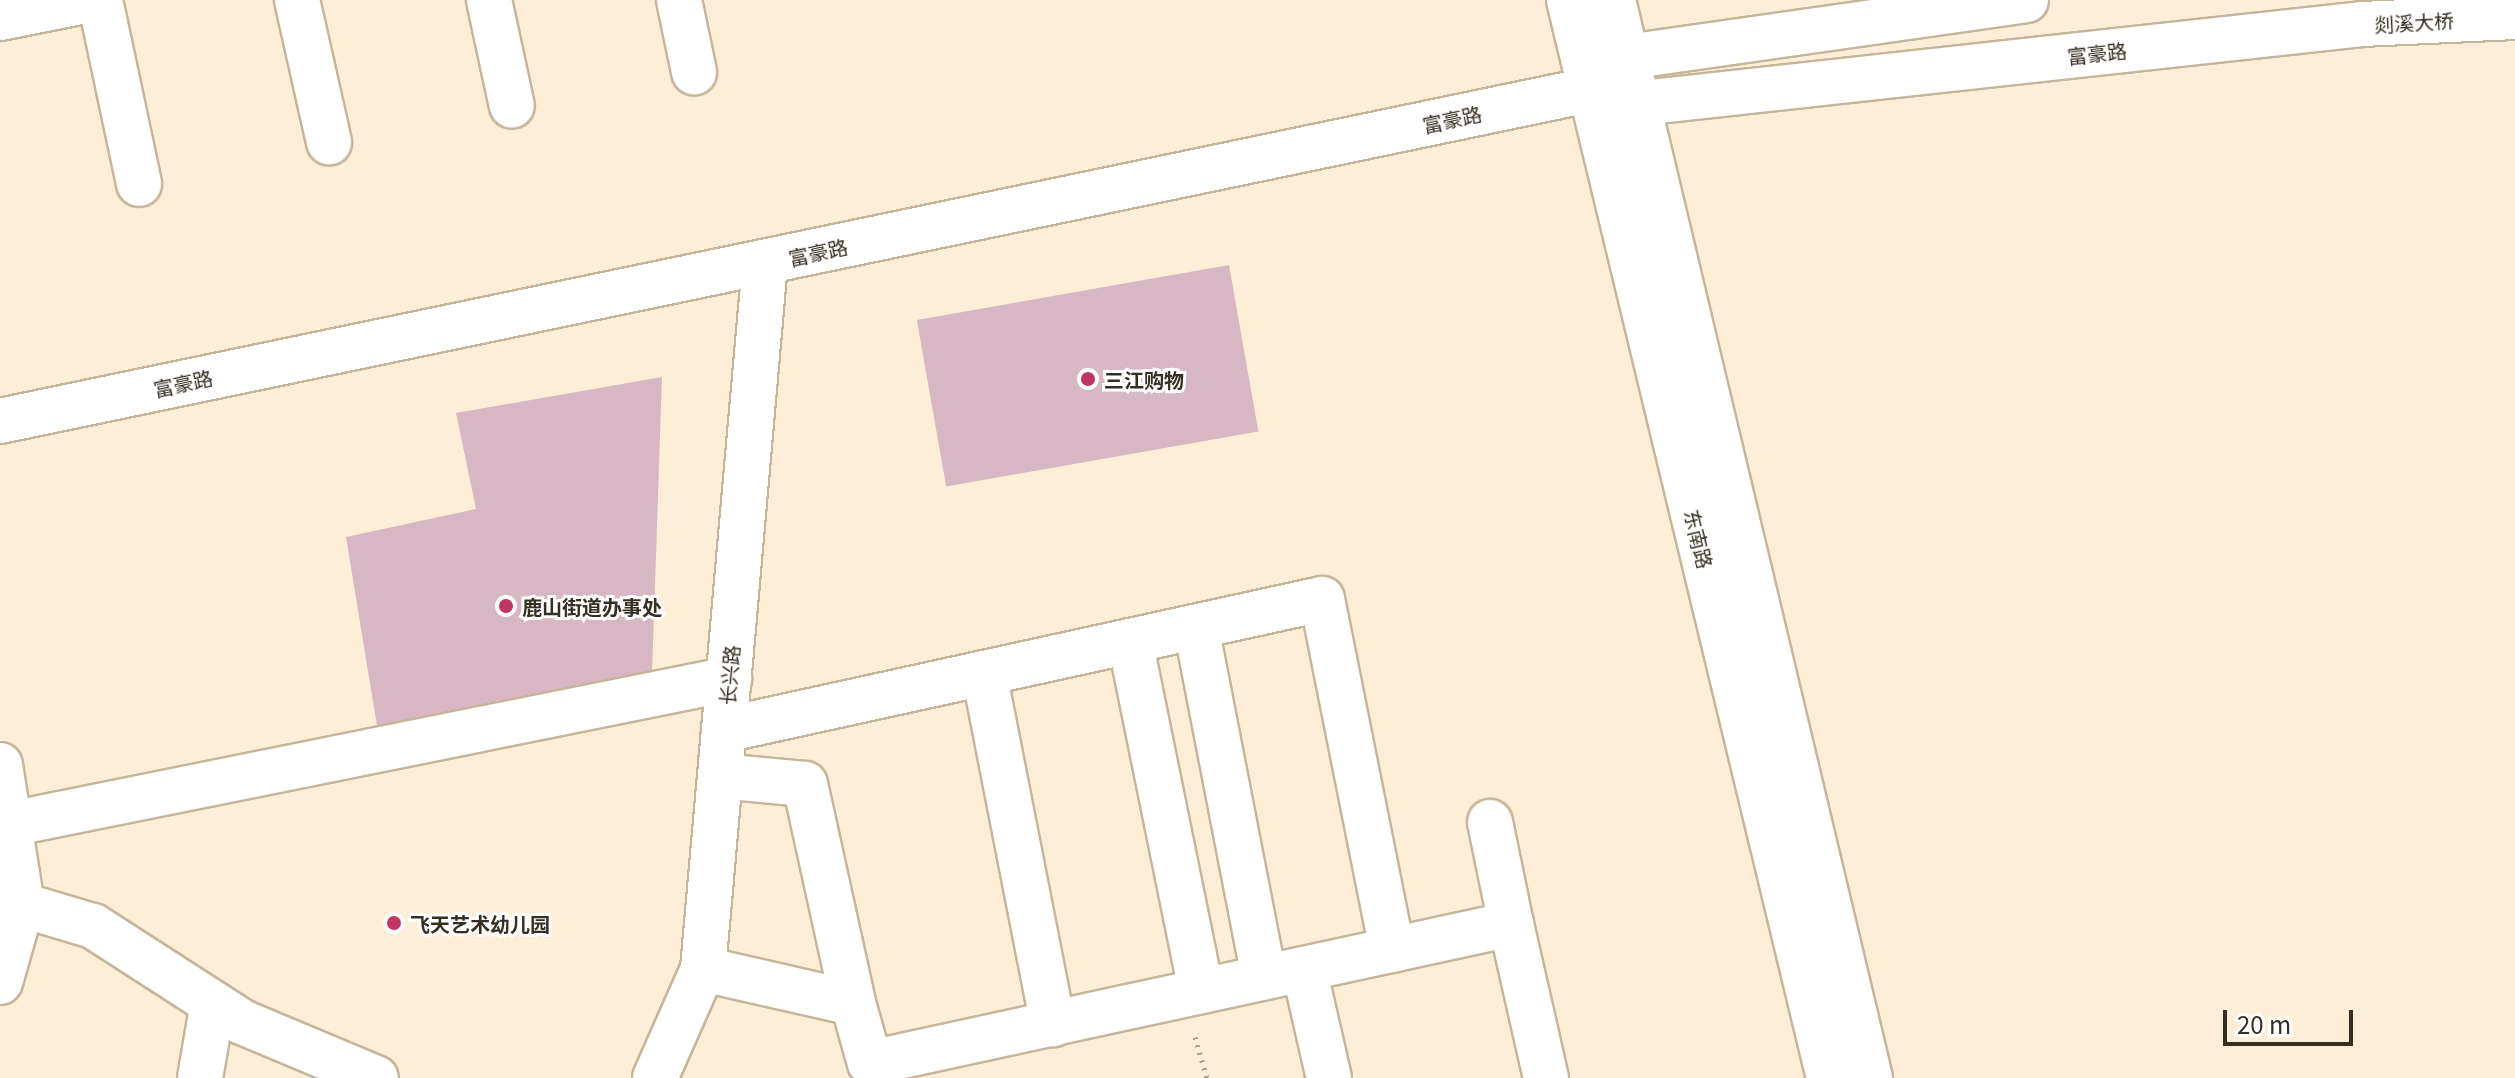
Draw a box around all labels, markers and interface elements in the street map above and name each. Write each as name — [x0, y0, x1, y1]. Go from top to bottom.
street label: 剡溪大桥 — [2373, 8, 2455, 36]
street label: 富豪路 — [2066, 38, 2128, 68]
street label: 富豪路 — [1420, 101, 1484, 137]
street label: 富豪路 — [786, 234, 850, 270]
street label: 富豪路 — [151, 365, 215, 401]
place label: 三江购物 — [1104, 367, 1184, 391]
marker: 三江购物 — [1079, 370, 1097, 388]
street label: 东南路 — [1680, 507, 1718, 571]
place label: 鹿山街道办事处 — [522, 594, 662, 618]
marker: 鹿山街道办事处 — [497, 597, 515, 615]
street label: 长兴路 — [714, 644, 744, 706]
place label: 飞天艺术幼儿园 — [410, 911, 550, 935]
marker: 飞天艺术幼儿园 — [385, 914, 403, 932]
scale bar — [2227, 994, 2357, 1044]
text: 20 m — [2237, 1006, 2291, 1041]

